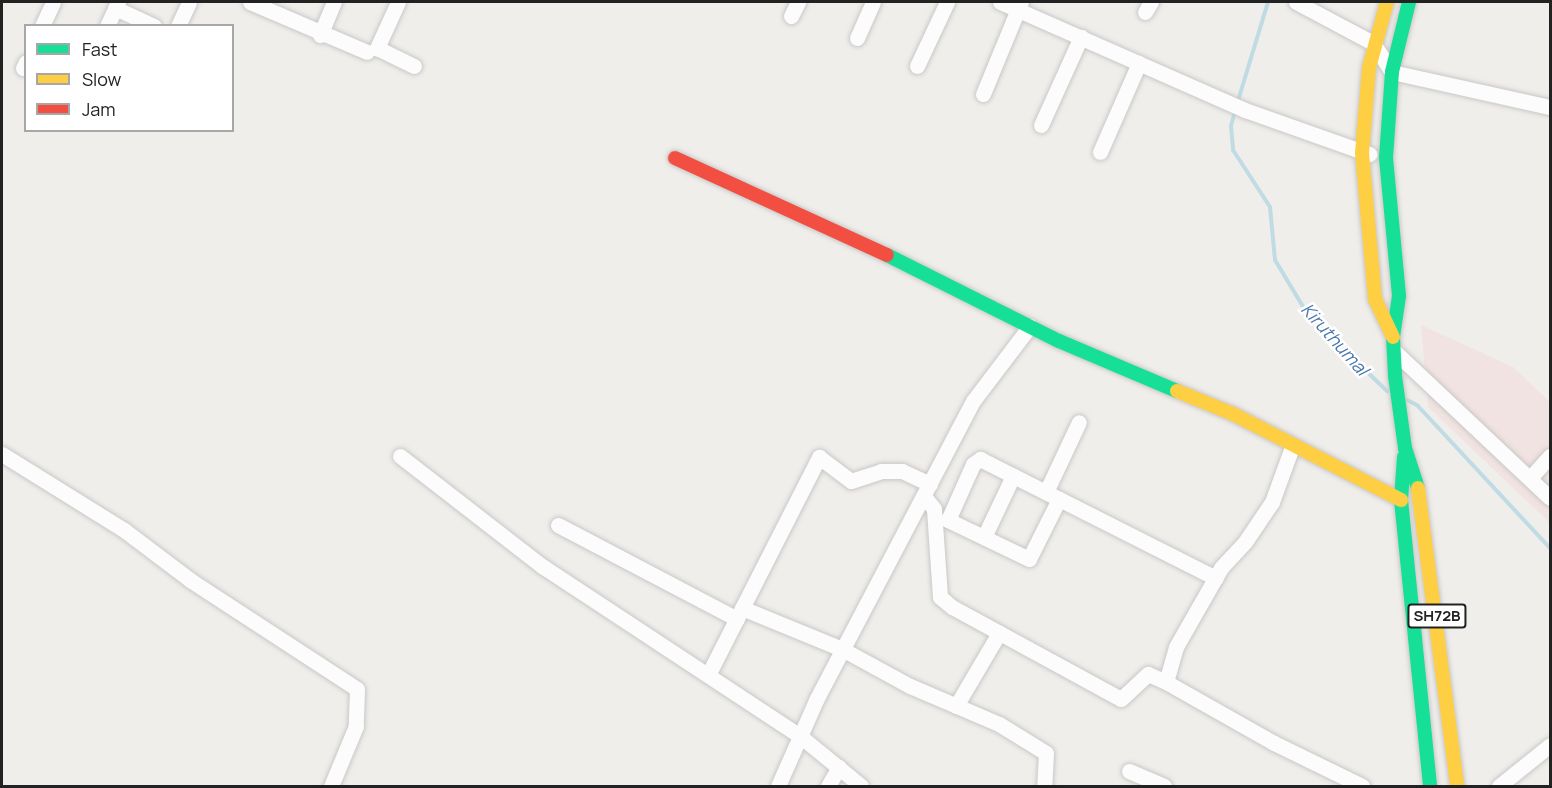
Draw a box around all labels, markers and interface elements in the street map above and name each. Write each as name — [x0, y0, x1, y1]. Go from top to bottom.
legend — [24, 24, 234, 132]
text: Fast — [82, 37, 117, 61]
text: Slow — [82, 67, 121, 91]
text: Jam — [82, 97, 116, 121]
water label: Kiruthumal — [1297, 298, 1373, 380]
road number: SH72B — [1407, 604, 1467, 628]

